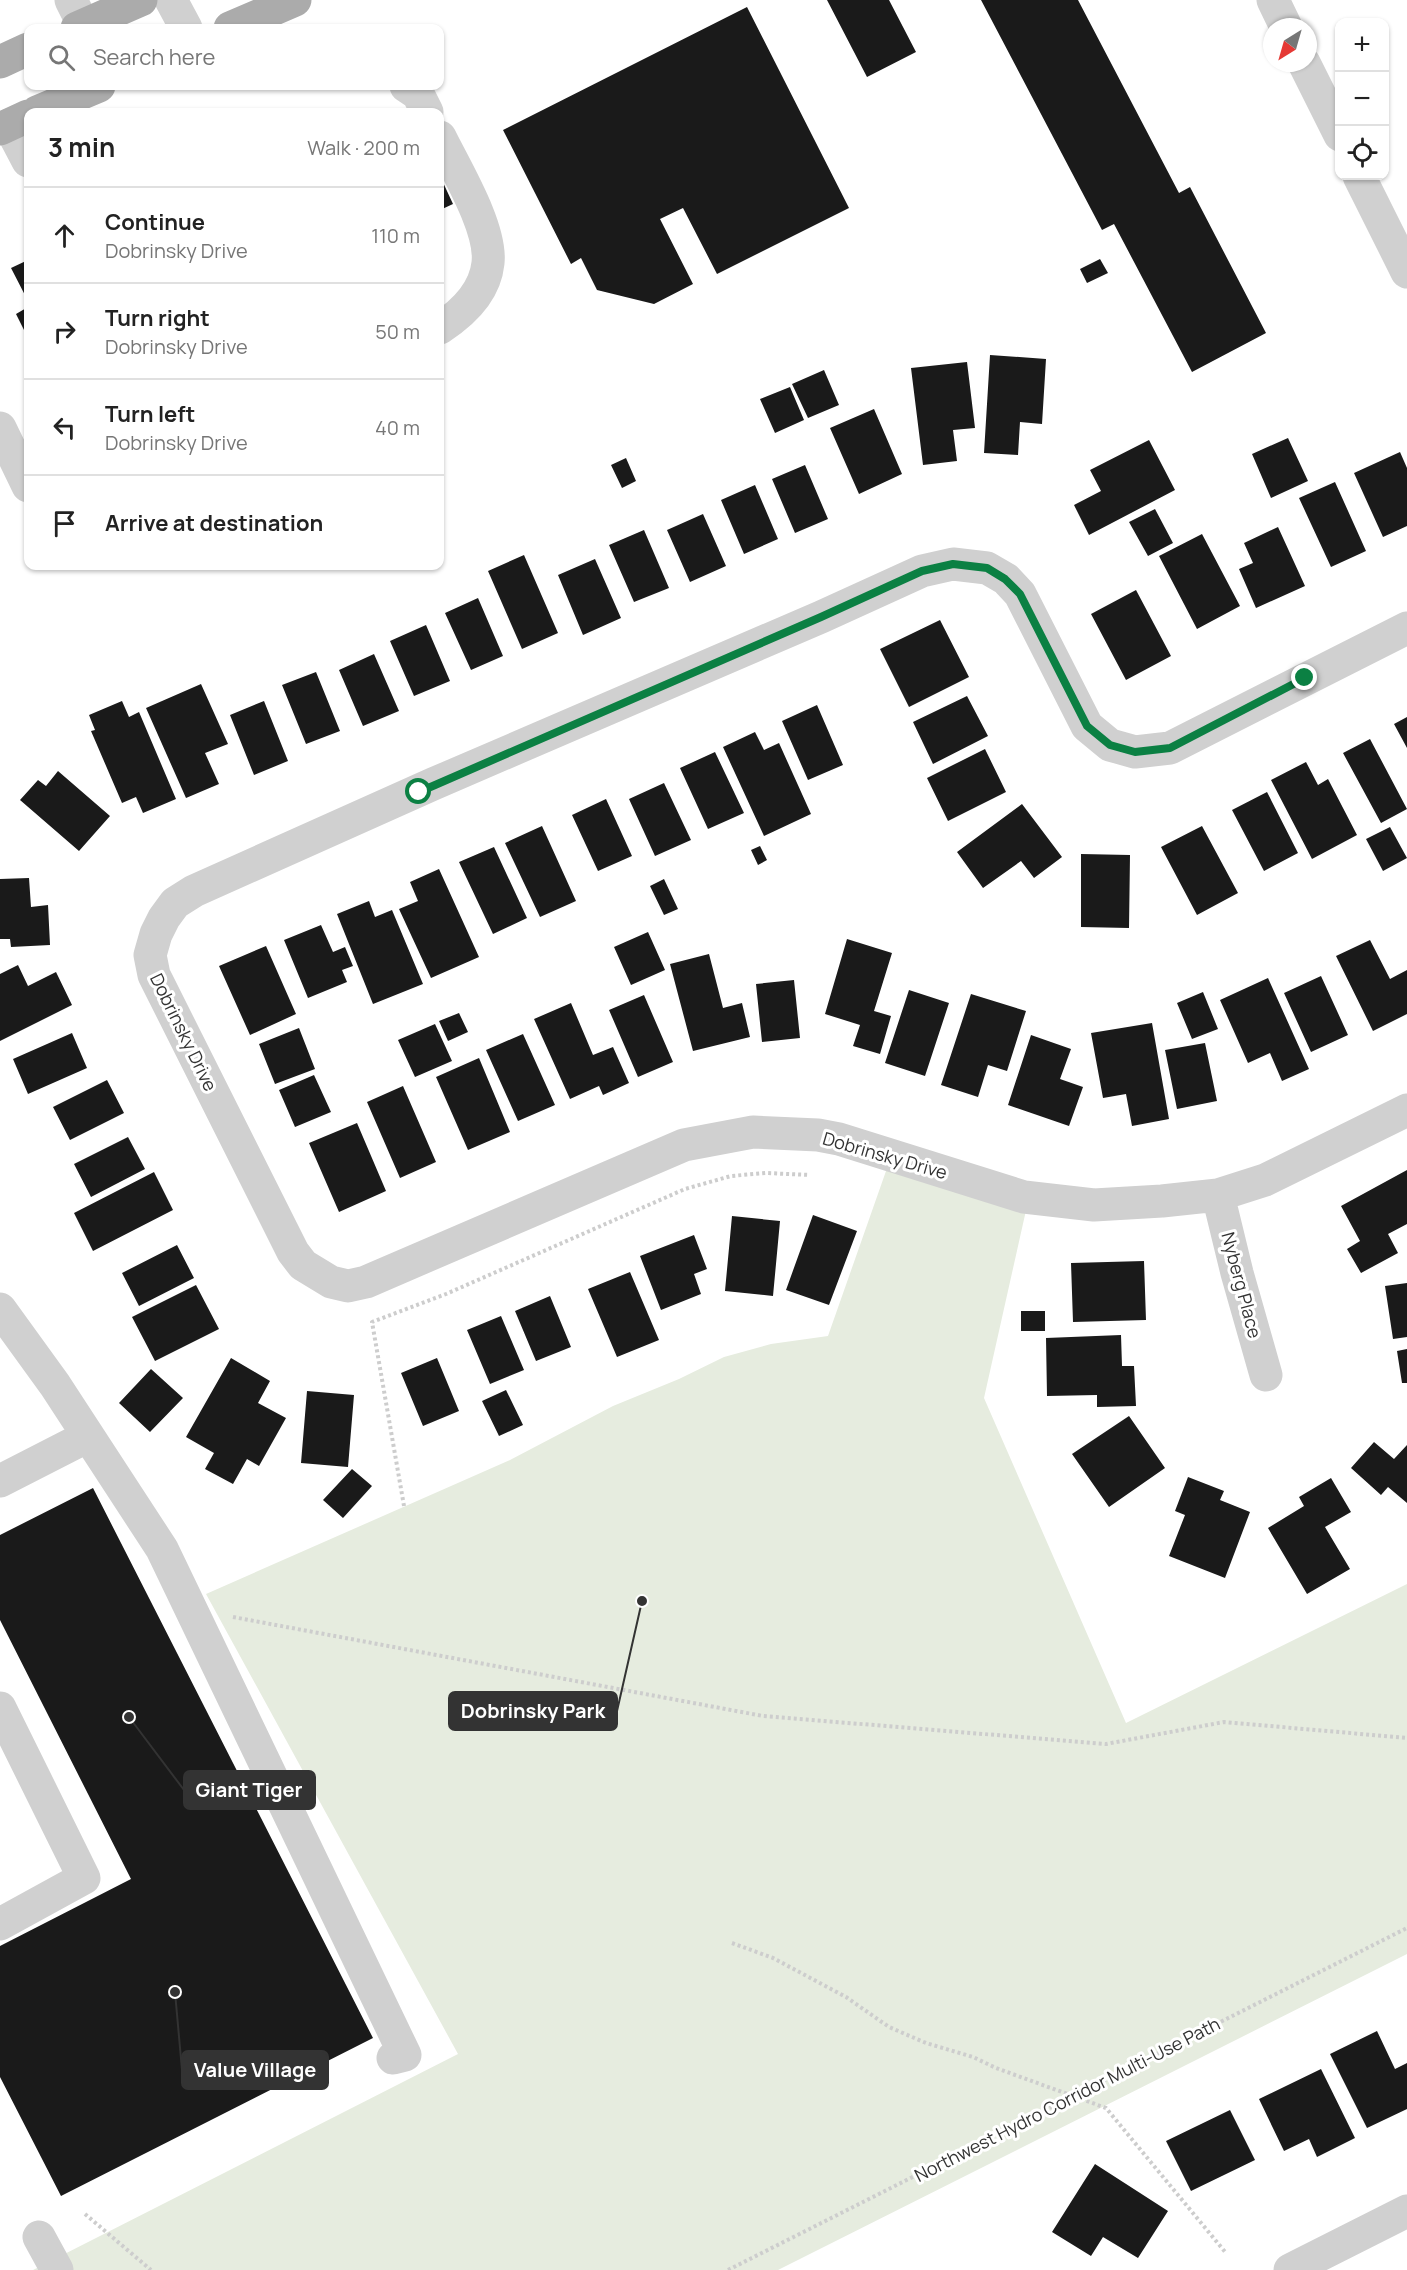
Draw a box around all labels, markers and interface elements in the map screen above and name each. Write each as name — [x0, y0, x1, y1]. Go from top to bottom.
north arrow — [1263, 18, 1317, 72]
map controls — [1335, 18, 1389, 180]
button: + — [1335, 18, 1389, 72]
search box — [24, 24, 444, 90]
icon: search — [45, 41, 78, 74]
text: Search here — [93, 42, 215, 72]
button: − — [1335, 72, 1389, 126]
button: locate — [1335, 126, 1389, 180]
text: 3 min — [48, 129, 115, 165]
text: Walk · 200 m — [307, 134, 420, 161]
text: Continue — [105, 207, 205, 237]
icon: ahead — [48, 219, 81, 252]
text: 110 m — [371, 222, 420, 249]
text: Dobrinsky Drive — [105, 237, 248, 264]
text: Turn right — [105, 303, 210, 333]
icon: right — [48, 315, 81, 348]
text: 50 m — [375, 318, 420, 345]
text: Dobrinsky Drive — [105, 333, 248, 360]
text: Turn left — [105, 399, 195, 429]
icon: left — [48, 411, 81, 444]
text: 40 m — [375, 414, 420, 441]
text: Dobrinsky Drive — [105, 429, 248, 456]
icon: arrive — [48, 507, 81, 540]
text: Arrive at destination — [105, 508, 323, 538]
route end — [1291, 664, 1317, 690]
route start — [405, 778, 431, 804]
street label: Dobrinsky Drive — [145, 969, 223, 1095]
street label: Dobrinsky Drive — [820, 1126, 950, 1184]
street label: Nyberg Place — [1216, 1229, 1268, 1341]
callout: Dobrinsky Park — [449, 1692, 617, 1730]
text: Dobrinsky Park — [461, 1697, 606, 1724]
callout: Giant Tiger — [184, 1771, 315, 1809]
text: Giant Tiger — [195, 1776, 303, 1803]
street label: Northwest Hydro Corridor Multi-Use Path — [910, 2011, 1224, 2187]
callout: Value Village — [182, 2051, 328, 2089]
text: Value Village — [194, 2056, 316, 2083]

